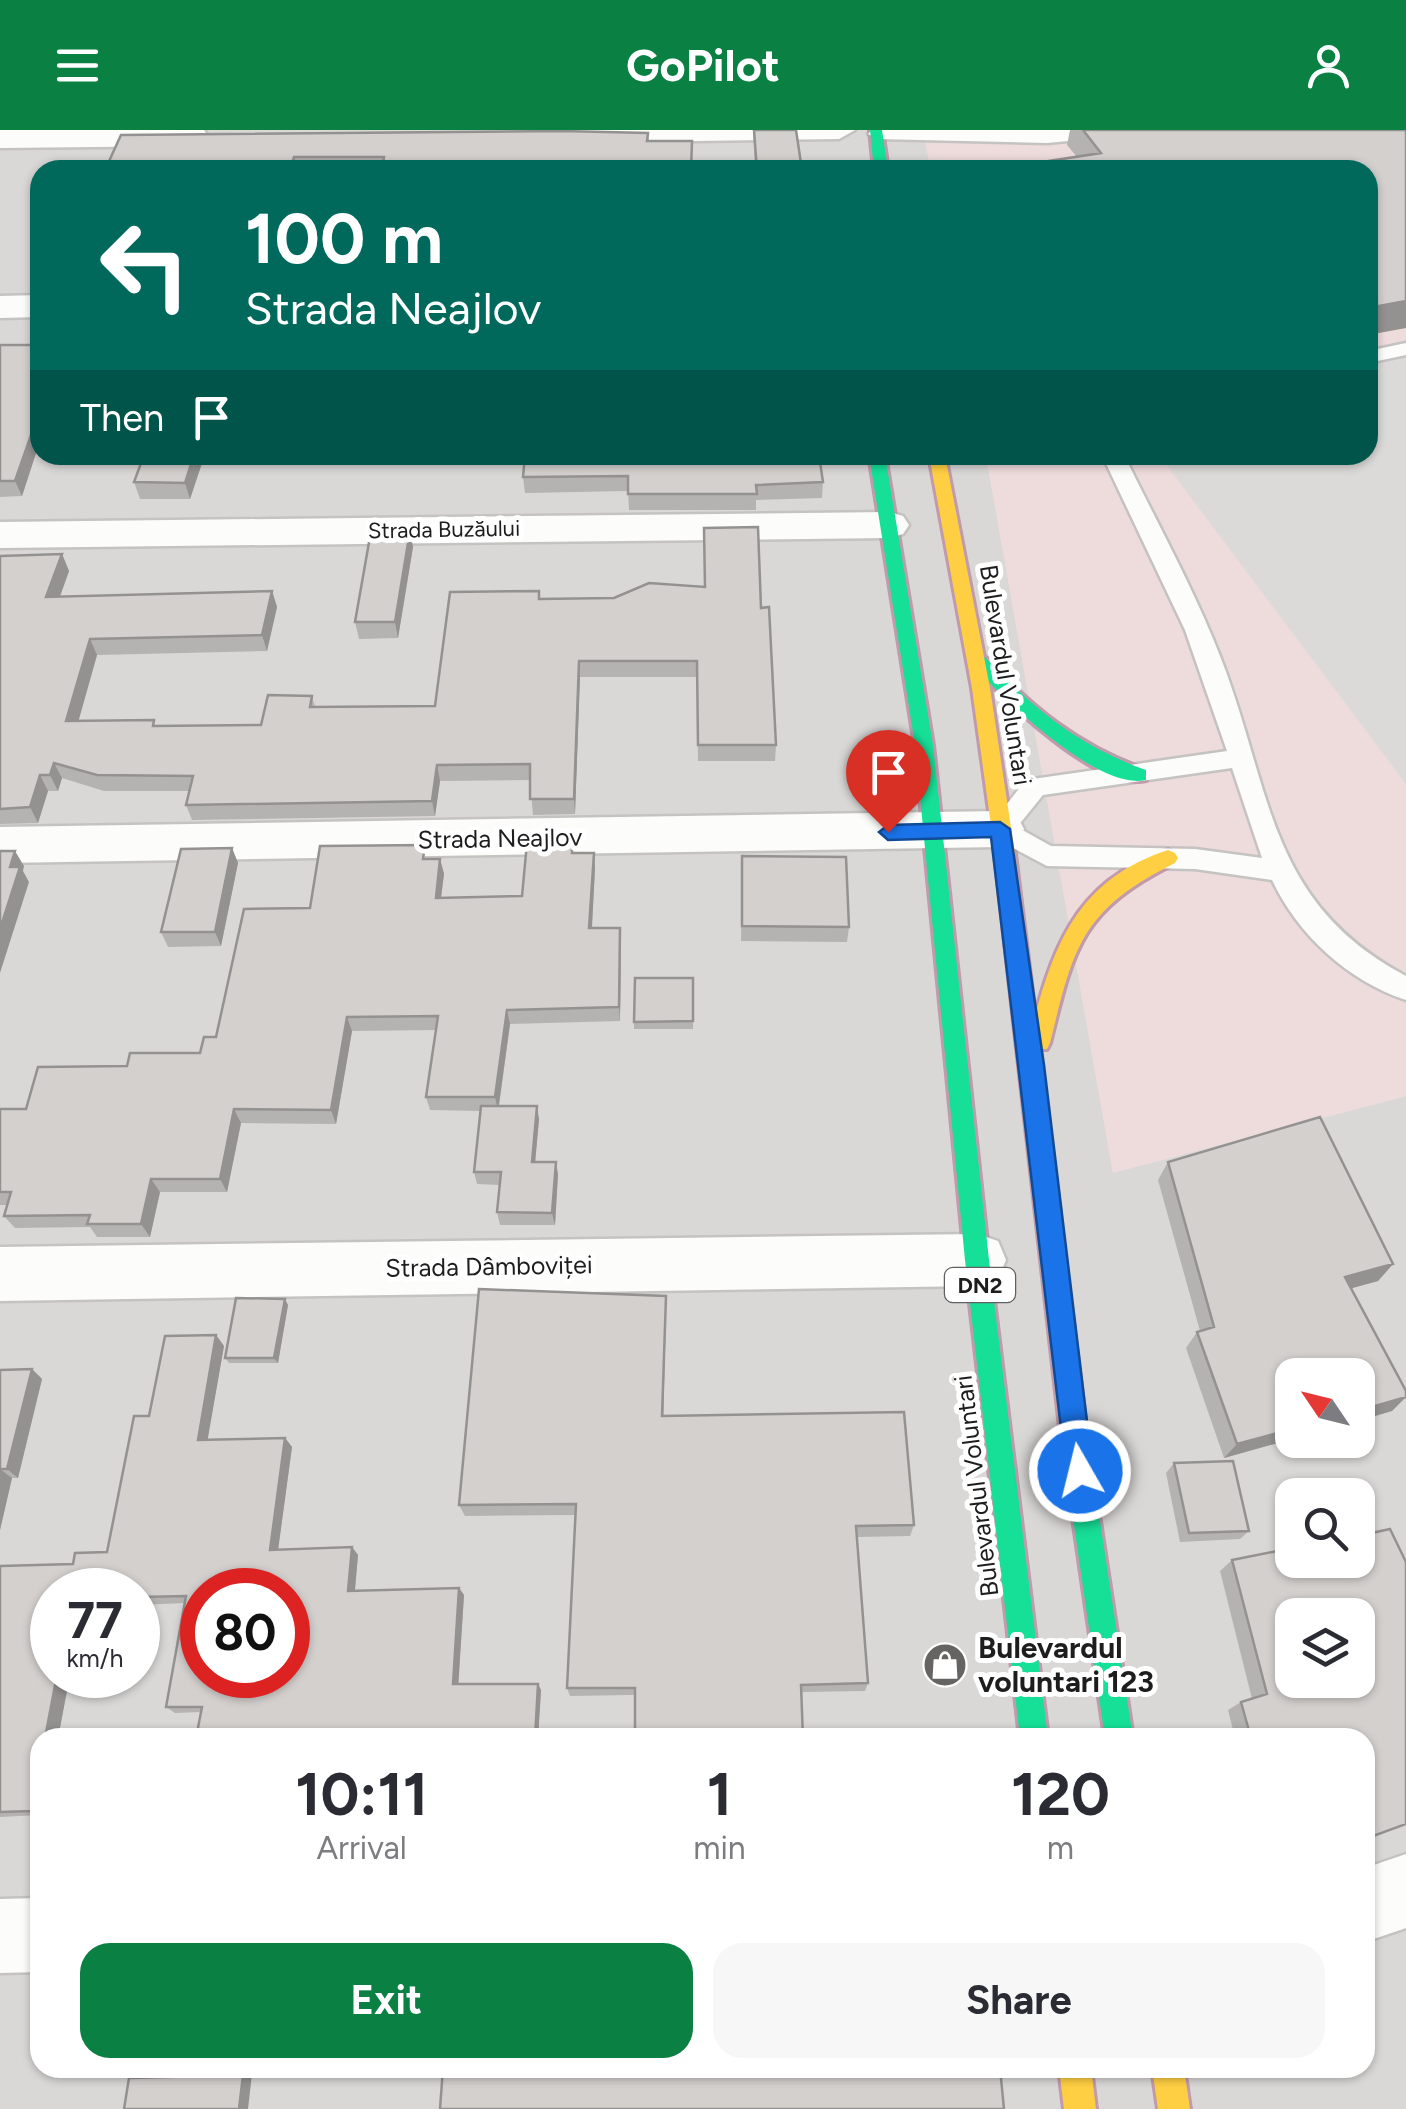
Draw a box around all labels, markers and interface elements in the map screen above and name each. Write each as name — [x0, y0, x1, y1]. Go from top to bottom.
icon: menu — [50, 38, 105, 93]
text: GoPilot — [626, 38, 780, 92]
icon: person — [1301, 38, 1356, 93]
text: 100 m — [245, 196, 443, 281]
icon: left — [80, 200, 210, 330]
text: Strada Neajlov — [245, 281, 542, 335]
icon: arrive — [184, 390, 239, 445]
text: Then — [80, 395, 164, 441]
street label: Strada Buzăului — [368, 515, 520, 544]
street label: Bulevardul Voluntari — [974, 563, 1038, 787]
pin — [846, 730, 931, 833]
icon: arrive — [861, 745, 916, 800]
street label: Strada Neajlov — [417, 822, 583, 854]
street label: Strada Dâmboviței — [385, 1249, 593, 1283]
road number: DN2 — [945, 1268, 1015, 1302]
north arrow — [1275, 1358, 1375, 1458]
map controls — [1275, 1358, 1375, 1698]
street label: Bulevardul Voluntari — [948, 1374, 1004, 1598]
position arrow — [1028, 1419, 1132, 1523]
button: search — [1275, 1478, 1375, 1578]
speed limit sign: 80 — [180, 1568, 310, 1698]
text: 77 — [67, 1590, 123, 1651]
button: layers — [1275, 1598, 1375, 1698]
place label: Bulevardul voluntari 123 — [978, 1629, 1154, 1700]
shop icon: Bulevardul voluntari 123 — [922, 1642, 968, 1688]
text: km/h — [66, 1643, 124, 1673]
text: 10:11 — [295, 1758, 428, 1830]
text: 1 — [707, 1758, 732, 1830]
text: 120 — [1011, 1758, 1110, 1830]
text: Arrival — [316, 1829, 407, 1867]
text: min — [693, 1829, 746, 1867]
text: m — [1047, 1829, 1074, 1867]
button: Exit — [80, 1943, 693, 2058]
button: Share — [713, 1943, 1325, 2058]

